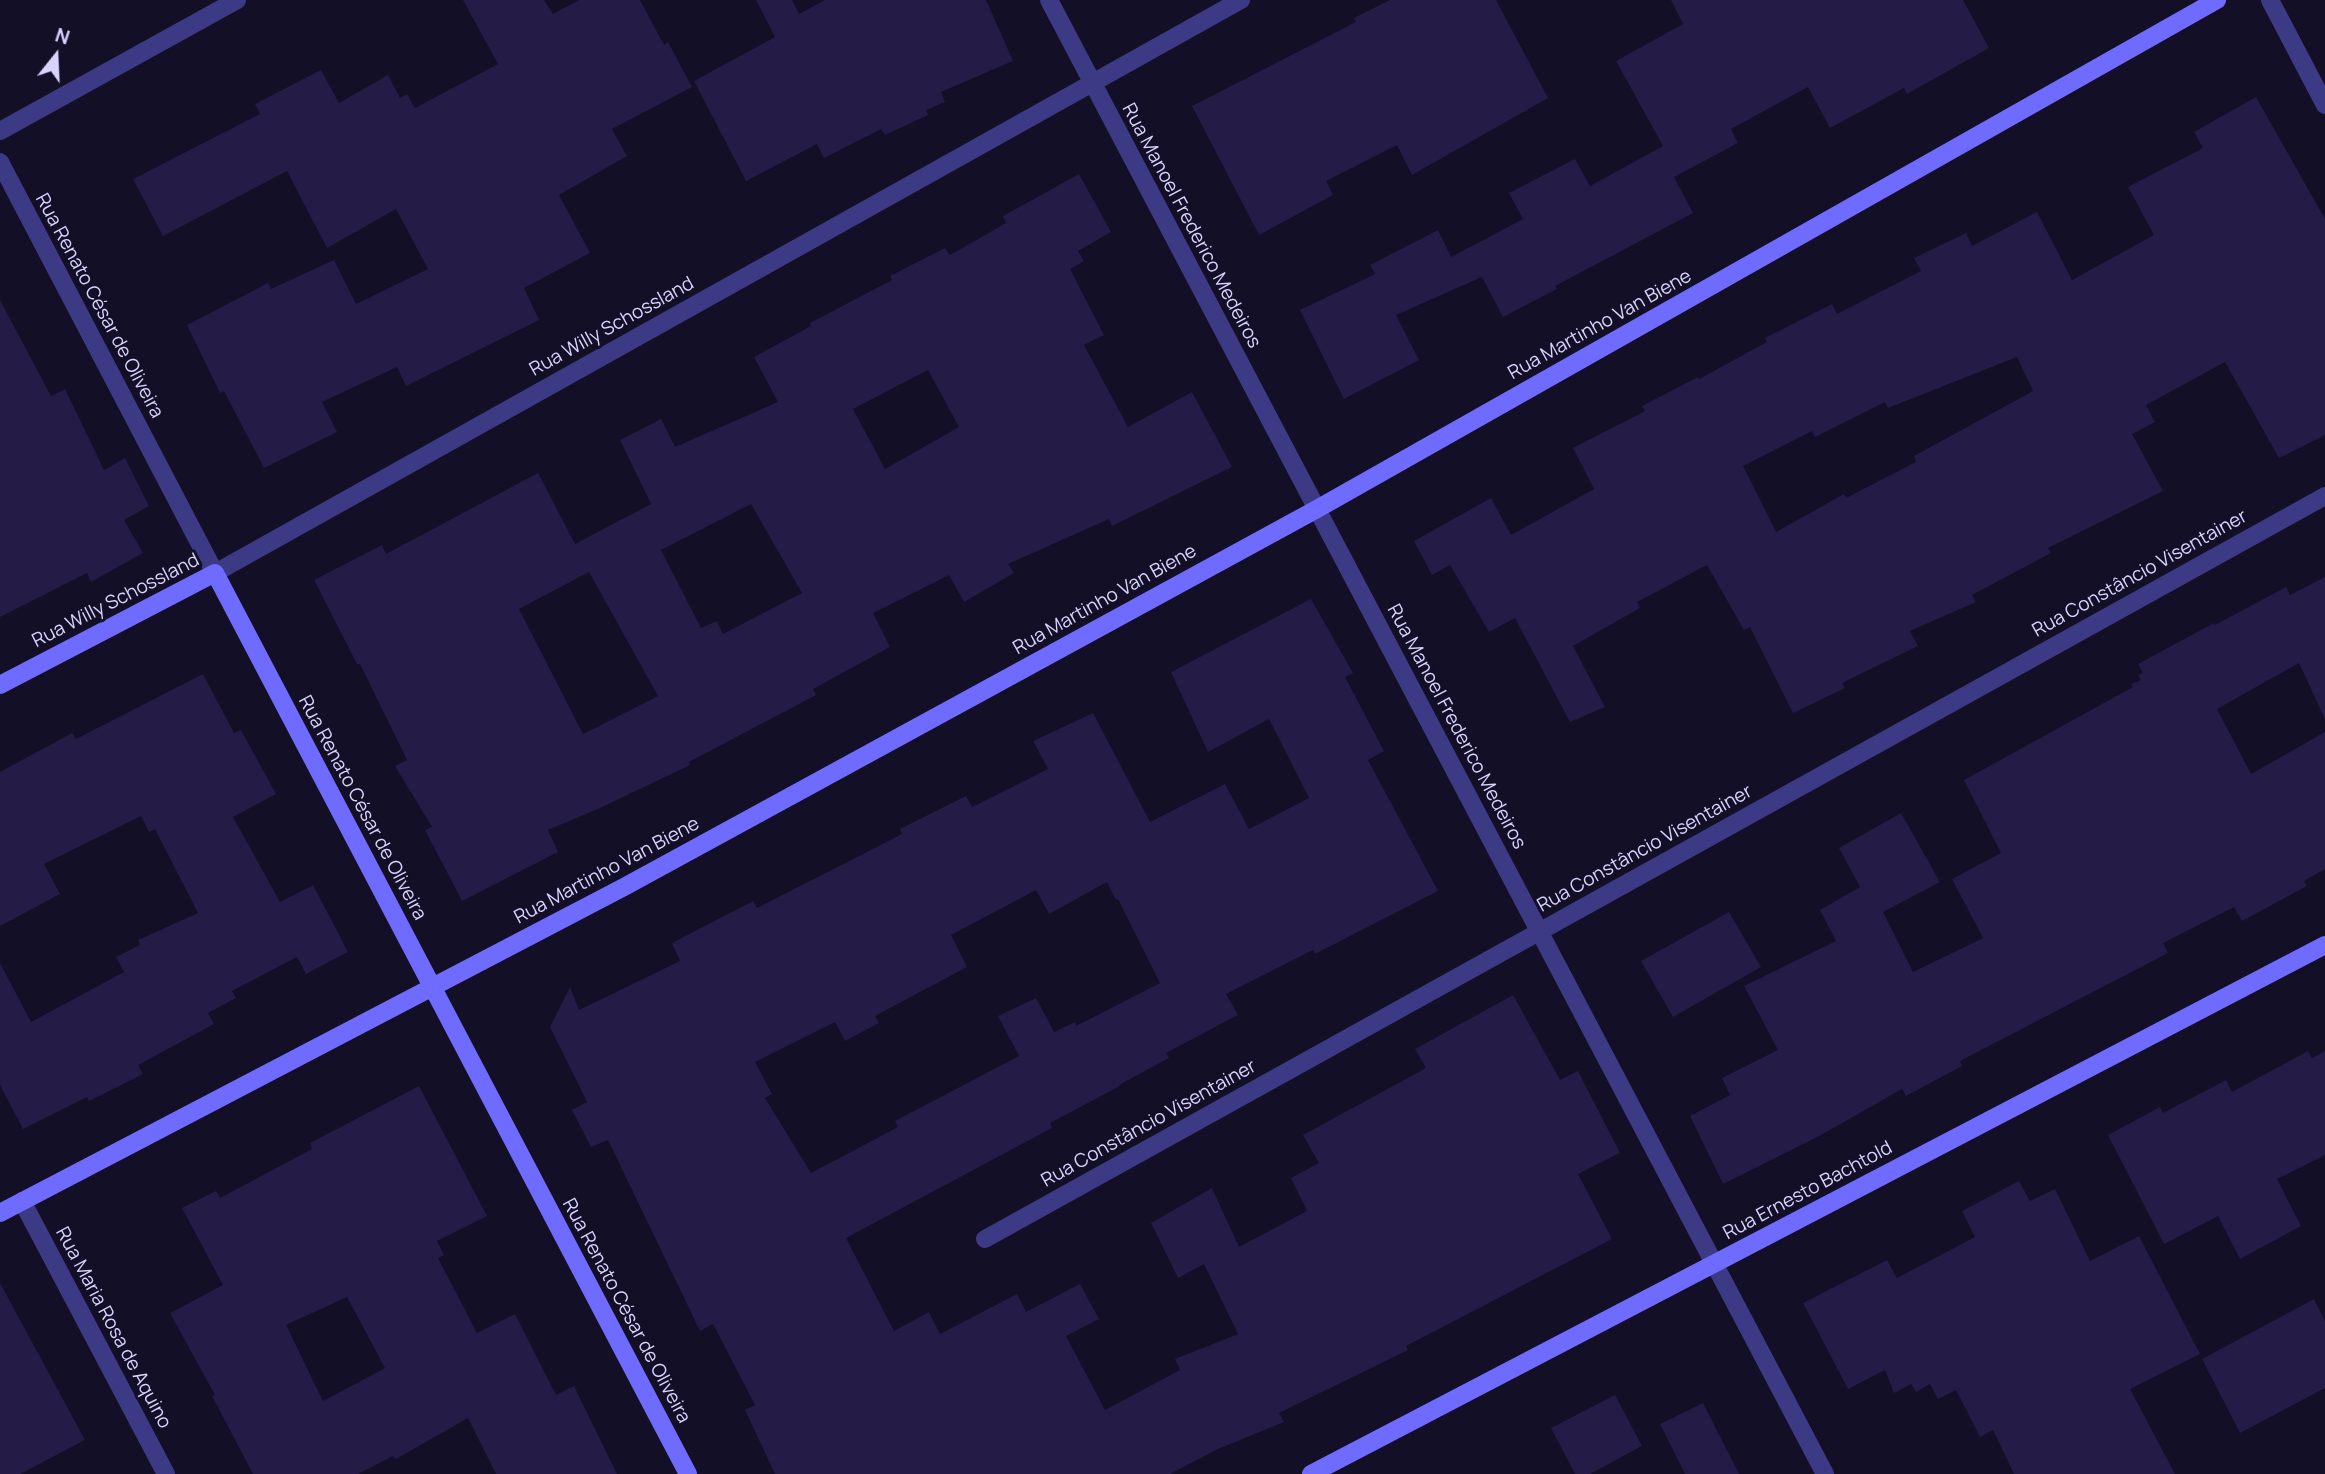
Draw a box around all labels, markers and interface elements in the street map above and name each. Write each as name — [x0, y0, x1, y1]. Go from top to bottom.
north arrow — [21, 21, 91, 91]
text: N — [52, 22, 73, 51]
street label: Rua Manoel Frederico Medeiros — [1117, 100, 1265, 352]
street label: Rua Renato César de Oliveira — [30, 190, 168, 422]
street label: Rua Martinho Van Biene — [1504, 265, 1696, 385]
street label: Rua Willy Schossland — [526, 272, 698, 382]
street label: Rua Constâncio Visentainer — [2029, 505, 2251, 643]
street label: Rua Martinho Van Biene — [1009, 540, 1201, 660]
street label: Rua Willy Schossland — [29, 549, 203, 653]
street label: Rua Manoel Frederico Medeiros — [1382, 601, 1530, 853]
street label: Rua Renato César de Oliveira — [293, 692, 431, 924]
street label: Rua Constâncio Visentainer — [1534, 780, 1756, 918]
street label: Rua Martinho Van Biene — [511, 813, 703, 929]
street label: Rua Constâncio Visentainer — [1038, 1055, 1260, 1193]
street label: Rua Ernesto Bachtold — [1720, 1137, 1896, 1245]
street label: Rua Renato César de Oliveira — [557, 1195, 695, 1427]
street label: Rua Maria Rosa de Aquino — [50, 1223, 176, 1433]

